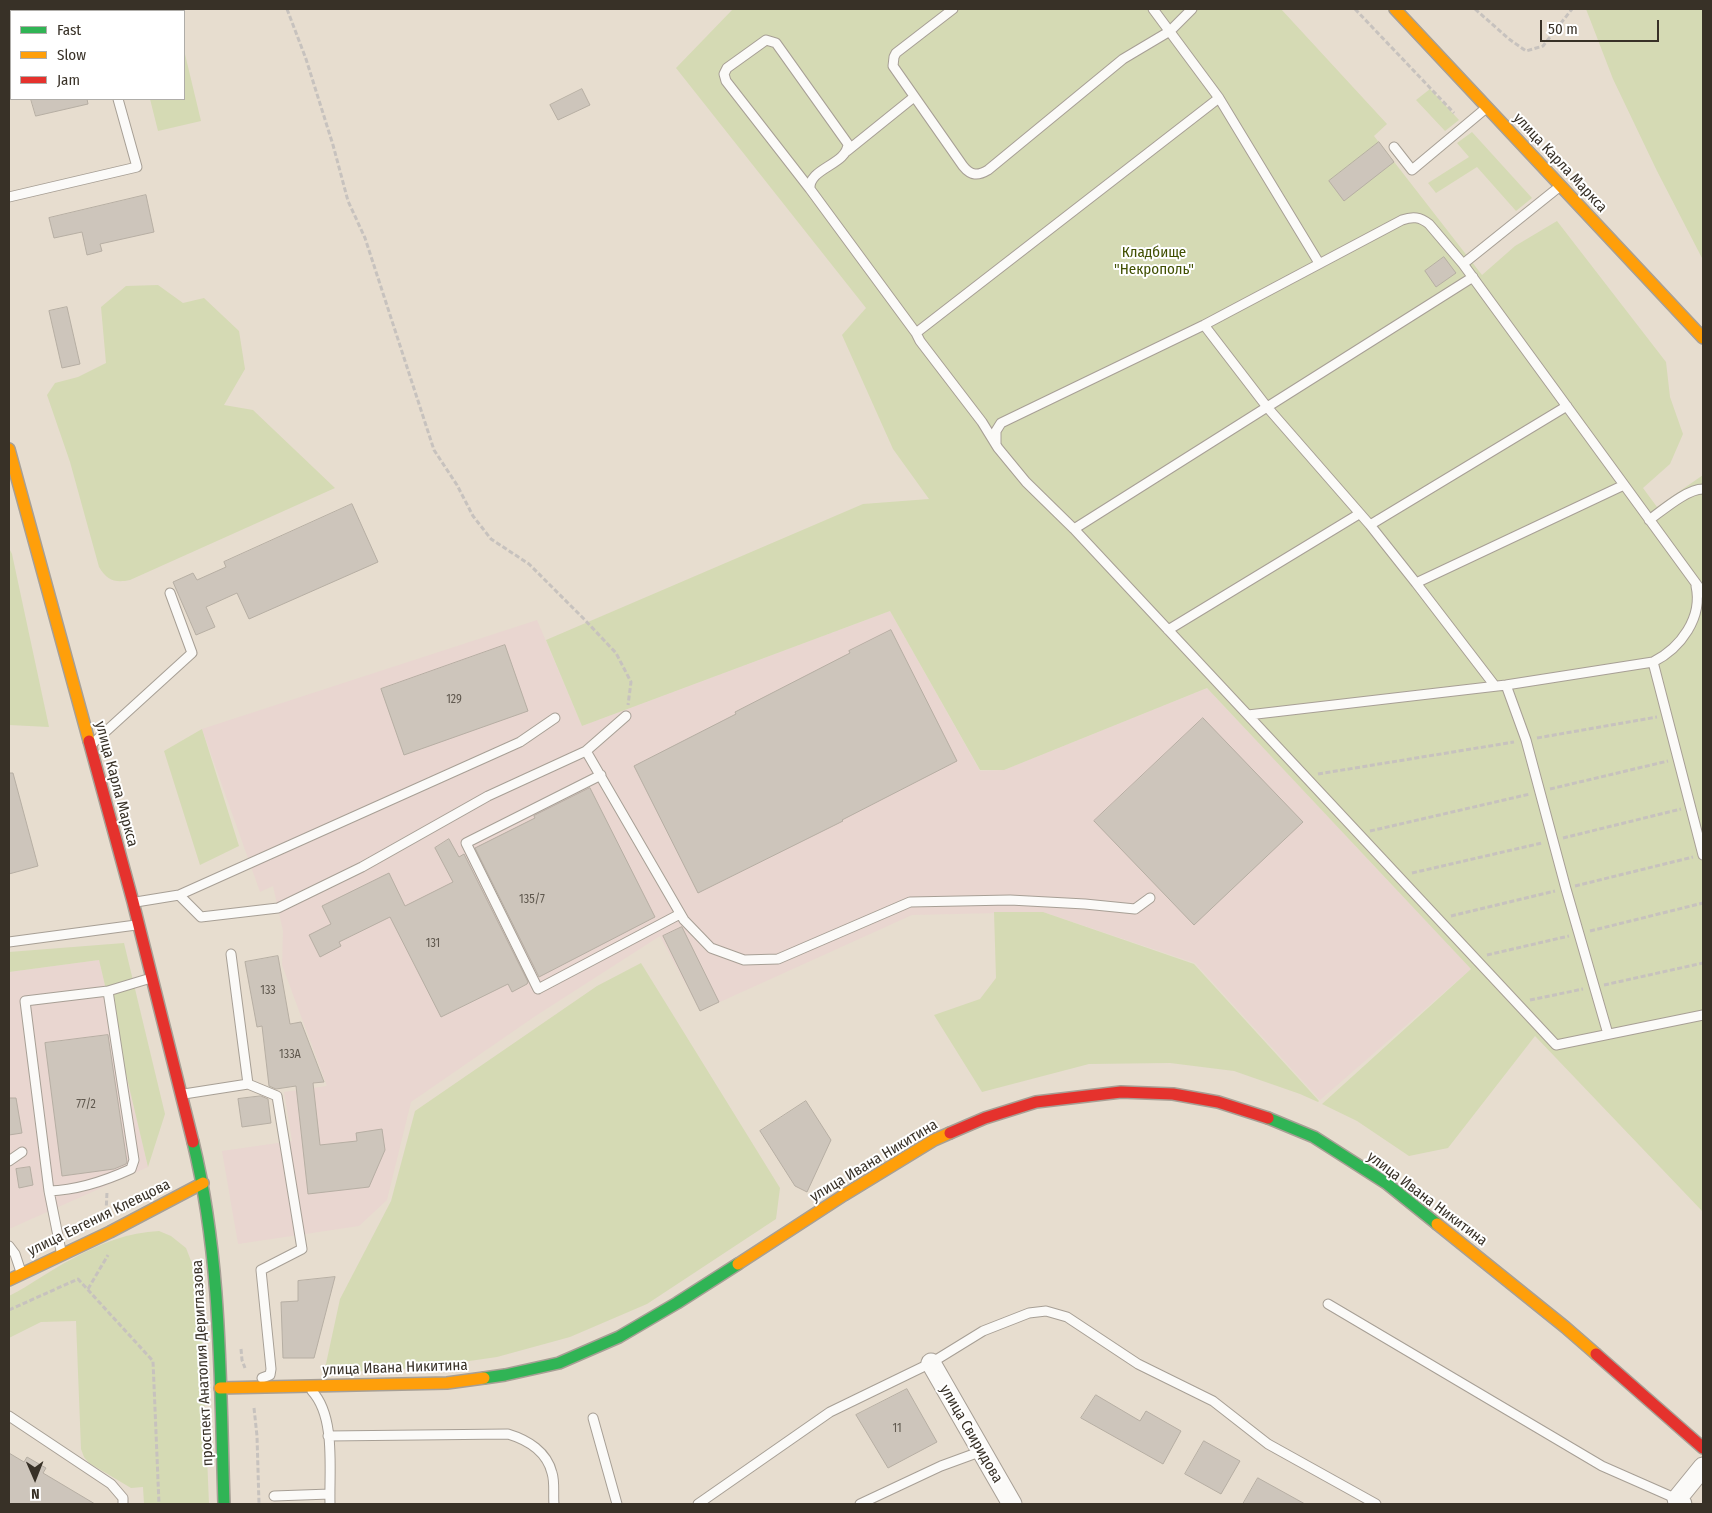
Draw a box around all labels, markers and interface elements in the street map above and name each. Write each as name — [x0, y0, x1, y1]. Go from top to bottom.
legend — [10, 10, 185, 100]
scale bar — [1542, 10, 1661, 42]
text: 50 m — [1548, 20, 1578, 38]
text: Fast — [57, 21, 81, 39]
text: Slow — [57, 46, 86, 64]
text: Jam — [57, 71, 80, 89]
street label: улица Карла Маркса — [1509, 110, 1611, 216]
park label: Кладбище "Некрополь" — [1114, 244, 1194, 279]
house number: 129 — [446, 693, 462, 707]
street label: улица Карла Маркса — [91, 719, 141, 849]
house number: 135/7 — [519, 893, 545, 907]
house number: 131 — [426, 937, 440, 951]
house number: 133 — [260, 984, 276, 998]
house number: 133А — [279, 1048, 301, 1062]
house number: 77/2 — [76, 1098, 96, 1112]
street label: улица Ивана Никитина — [807, 1116, 941, 1206]
street label: улица Ивана Никитина — [1363, 1148, 1491, 1250]
street label: улица Евгения Клевцова — [25, 1176, 173, 1260]
street label: проспект Анатолия Дериглазова — [189, 1259, 217, 1467]
street label: улица Ивана Никитина — [322, 1356, 468, 1380]
street label: улица Свиридова — [936, 1382, 1006, 1486]
house number: 11 — [892, 1422, 902, 1436]
north arrow — [10, 1453, 60, 1503]
text: N — [31, 1485, 40, 1502]

